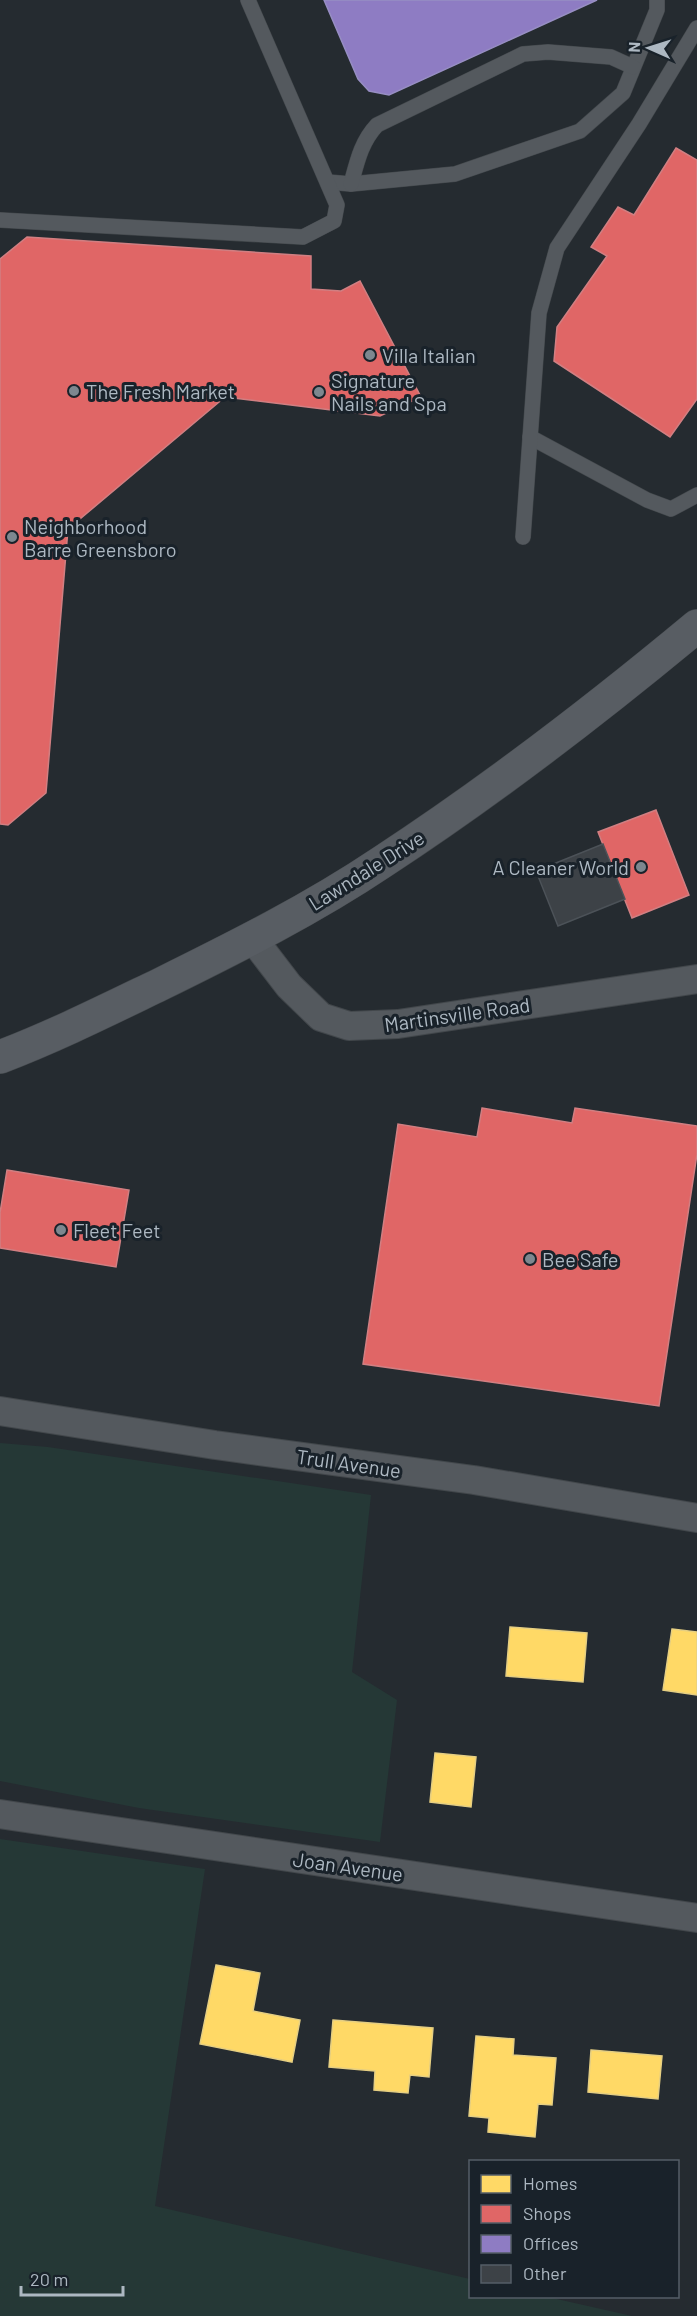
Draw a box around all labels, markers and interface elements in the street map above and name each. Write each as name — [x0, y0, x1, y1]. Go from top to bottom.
north arrow — [619, 18, 679, 78]
text: N — [624, 41, 643, 53]
place label: Villa Italian — [382, 343, 476, 367]
marker: Villa Italian — [363, 348, 377, 362]
place label: Signature Nails and Spa — [331, 368, 447, 415]
place label: The Fresh Market — [86, 379, 235, 403]
marker: The Fresh Market — [67, 384, 81, 398]
marker: Signature Nails and Spa — [312, 385, 326, 399]
place label: Neighborhood Barre Greensboro — [24, 514, 177, 561]
marker: Neighborhood Barre Greensboro — [5, 530, 19, 544]
street label: Lawndale Drive — [304, 825, 428, 915]
place label: A Cleaner World — [492, 855, 629, 879]
marker: A Cleaner World — [634, 860, 648, 874]
street label: Martinsville Road — [383, 992, 531, 1036]
place label: Fleet Feet — [73, 1218, 160, 1242]
marker: Fleet Feet — [54, 1223, 68, 1237]
place label: Bee Safe — [542, 1247, 618, 1271]
marker: Bee Safe — [523, 1252, 537, 1266]
street label: Trull Avenue — [295, 1444, 403, 1482]
street label: Joan Avenue — [291, 1846, 405, 1886]
legend — [469, 2160, 679, 2298]
text: Homes — [523, 2172, 577, 2194]
text: Shops — [523, 2202, 572, 2224]
text: Offices — [523, 2232, 579, 2254]
scale bar — [21, 2259, 123, 2297]
text: Other — [523, 2262, 567, 2284]
text: 20 m — [30, 2268, 68, 2290]

